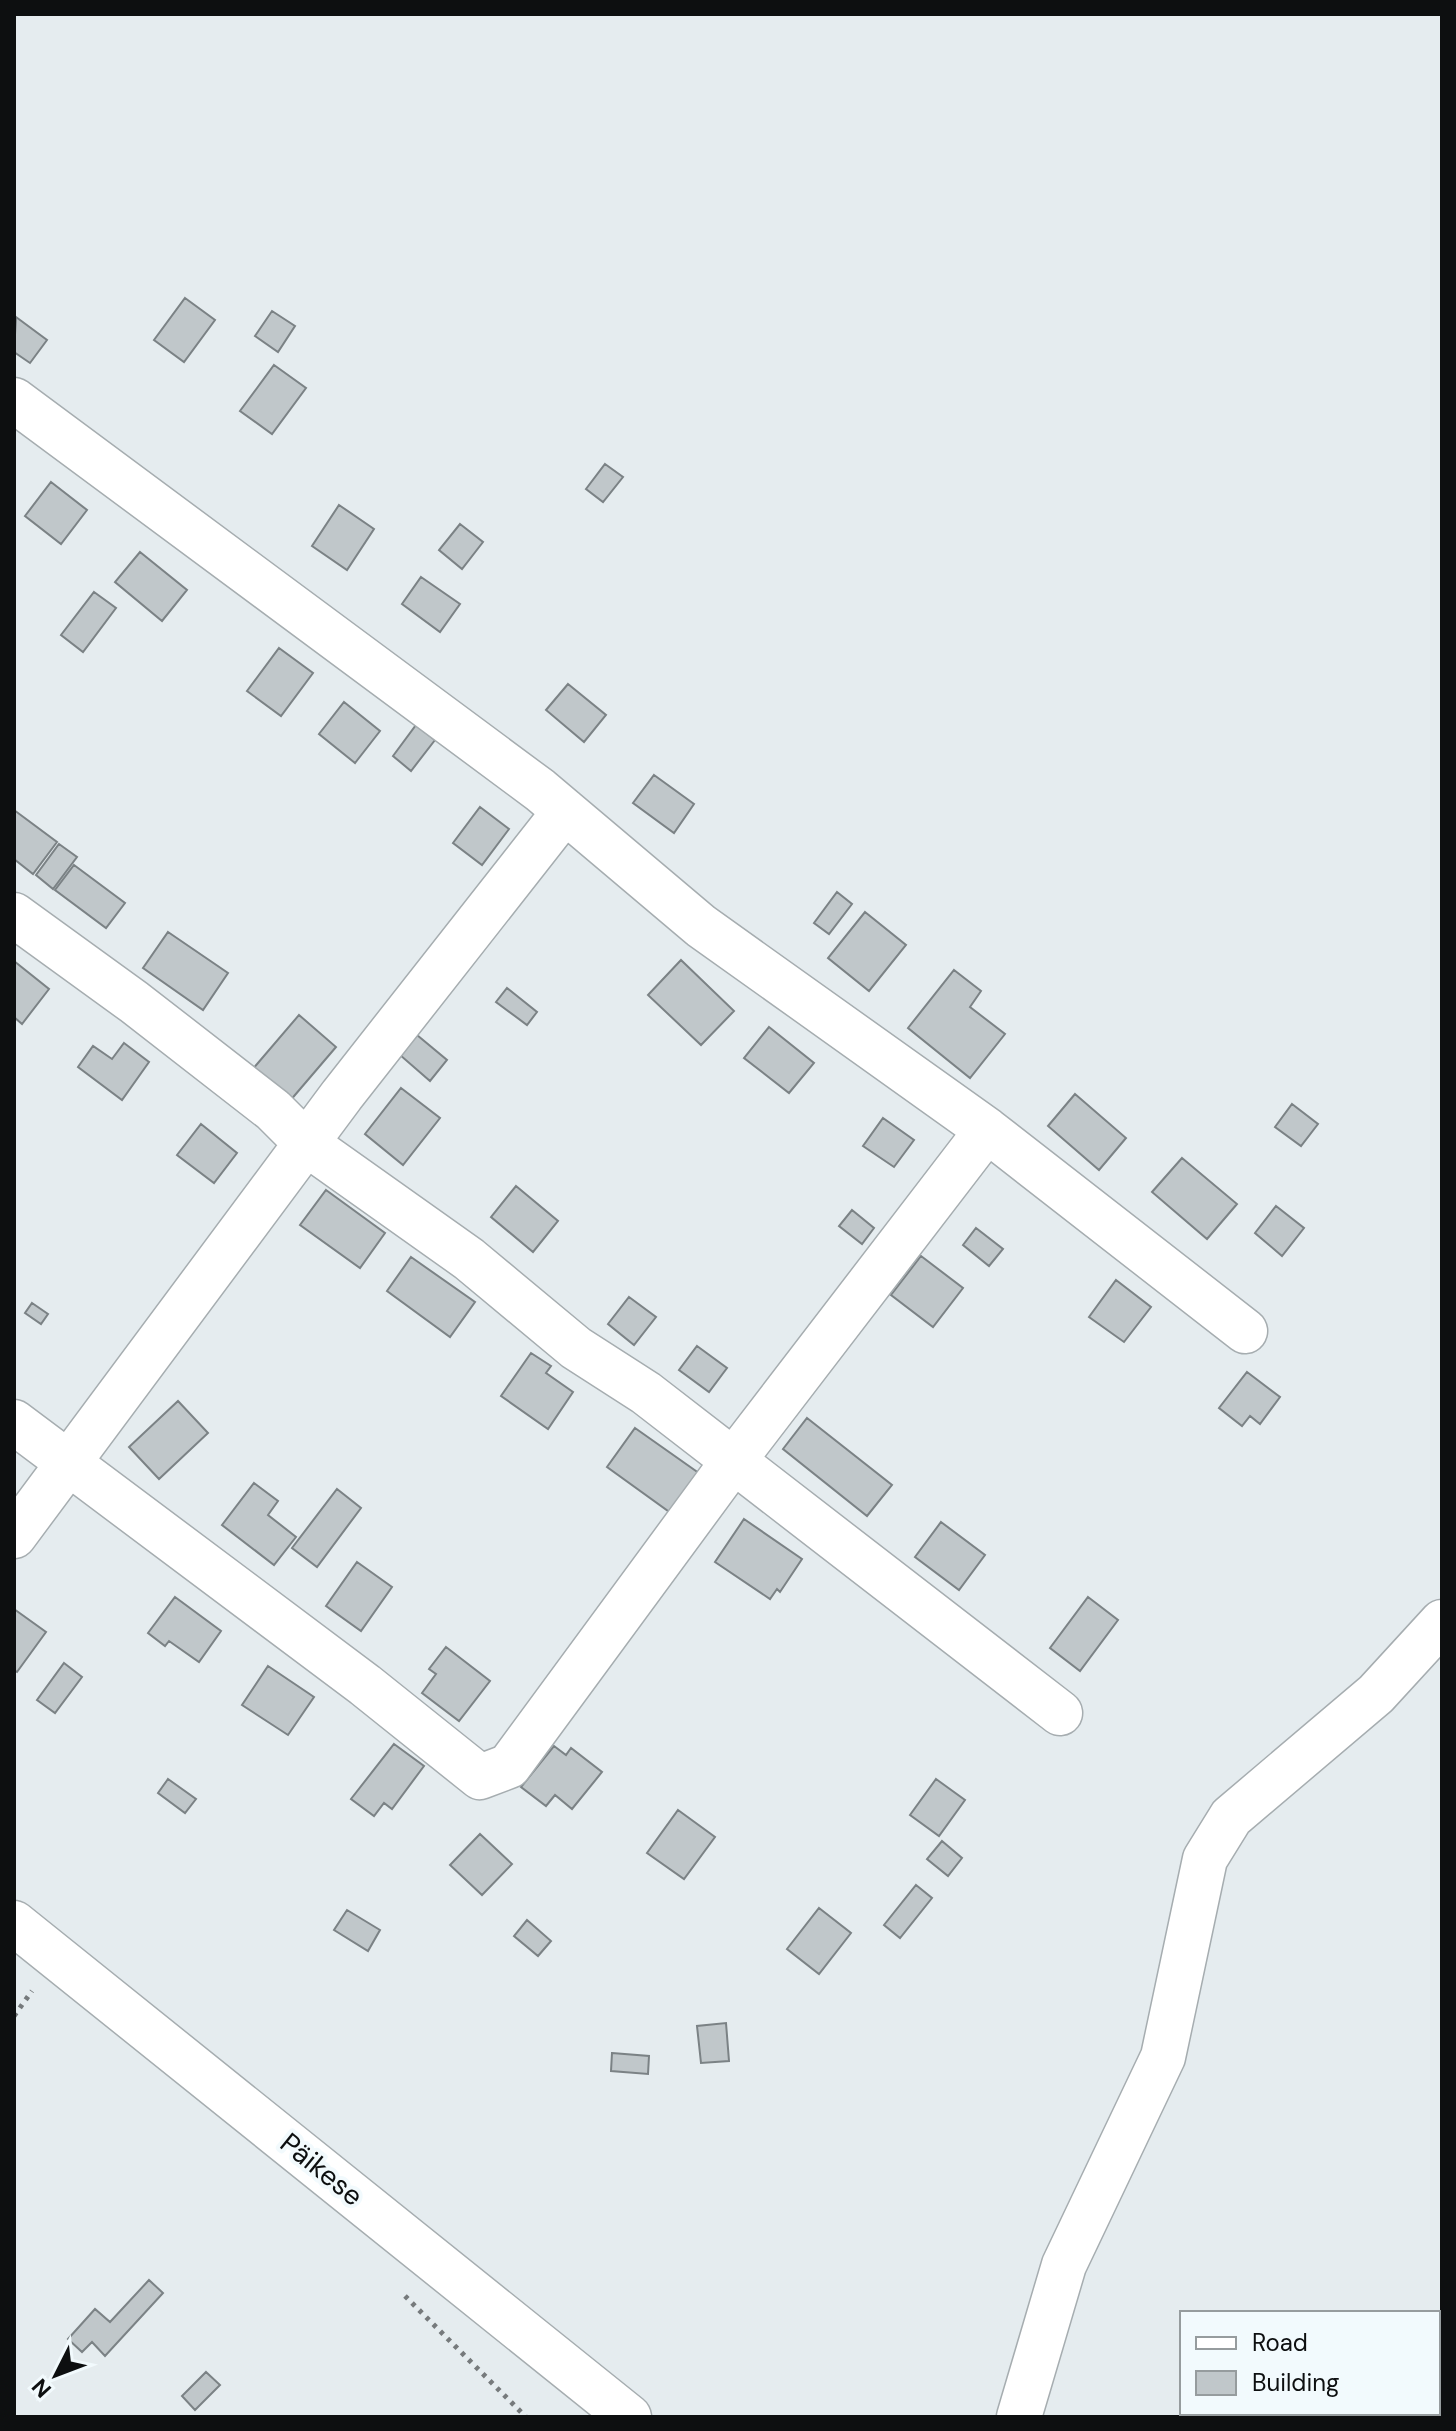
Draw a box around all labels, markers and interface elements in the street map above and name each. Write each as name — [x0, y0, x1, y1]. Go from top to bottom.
street label: Päikese — [273, 2125, 371, 2214]
legend — [1180, 2311, 1440, 2415]
text: Road — [1252, 2327, 1308, 2358]
north arrow — [16, 2335, 96, 2415]
text: Building — [1252, 2367, 1339, 2398]
text: N — [25, 2372, 58, 2404]

